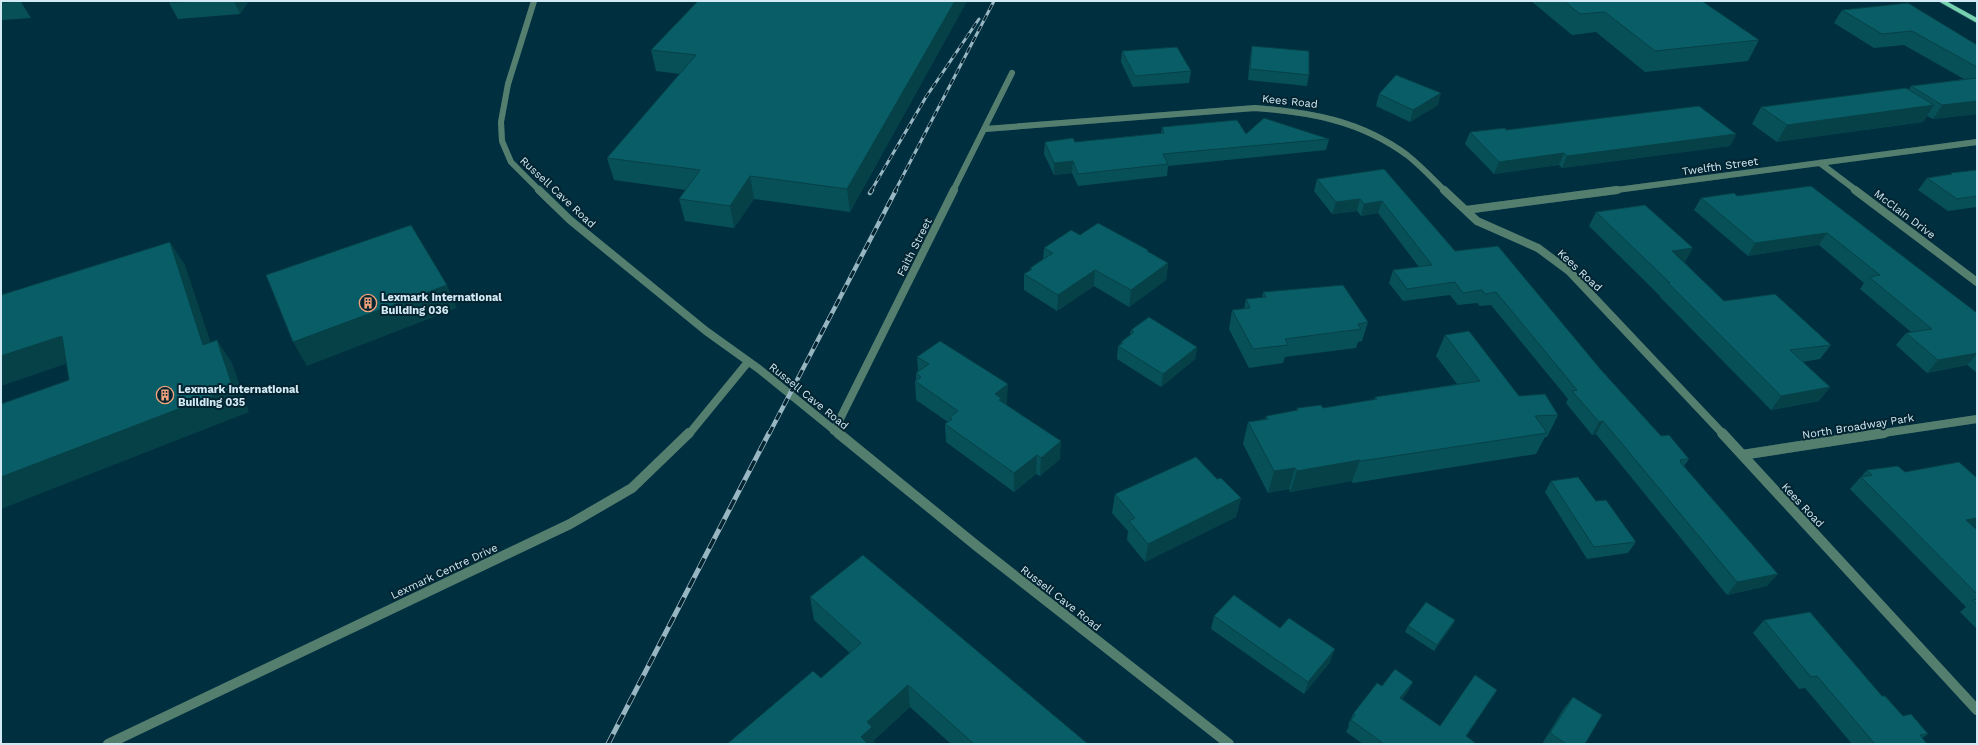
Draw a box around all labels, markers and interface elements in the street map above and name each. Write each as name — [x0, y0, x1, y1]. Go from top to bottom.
street label: Kees Road — [1261, 92, 1318, 111]
street label: Russell Cave Road — [517, 154, 598, 231]
street label: Twelfth Street — [1681, 155, 1759, 178]
street label: McClain Drive — [1871, 187, 1938, 242]
street label: Faith Street — [894, 216, 935, 279]
street label: Kees Road — [1555, 247, 1605, 294]
place label: Lexmark International Building 036 — [381, 291, 502, 317]
building icon: Lexmark International Building 036 — [358, 293, 378, 313]
street label: Russell Cave Road — [766, 360, 851, 432]
place label: Lexmark International Building 035 — [178, 383, 299, 409]
building icon: Lexmark International Building 035 — [155, 385, 175, 405]
street label: North Broadway Park — [1801, 411, 1915, 442]
street label: Kees Road — [1779, 480, 1826, 530]
street label: Lexmark Centre Drive — [389, 541, 500, 602]
street label: Russell Cave Road — [1018, 563, 1103, 634]

